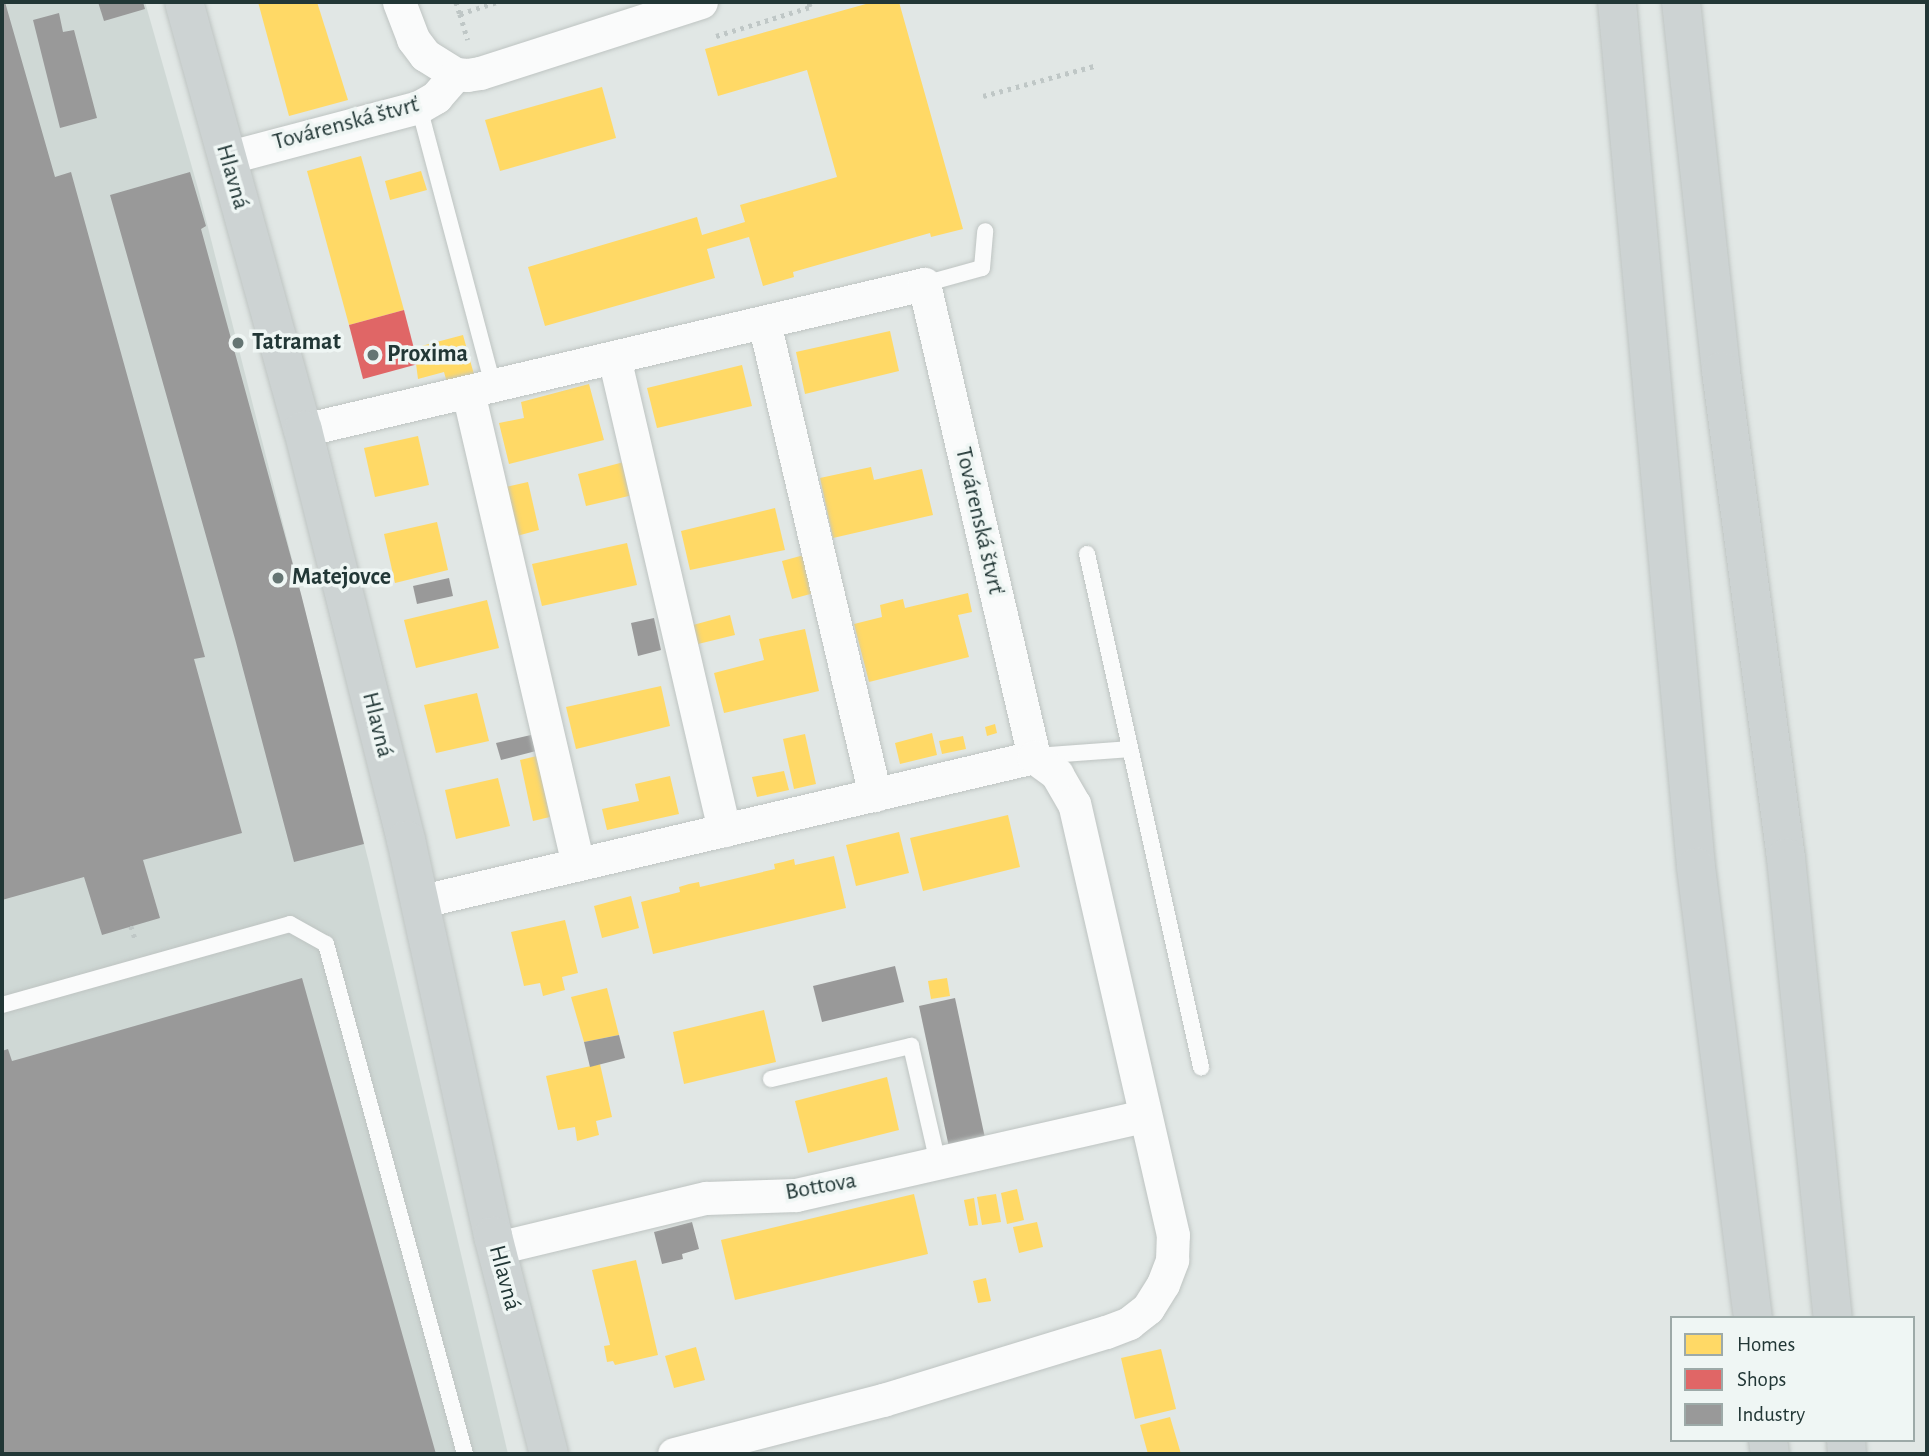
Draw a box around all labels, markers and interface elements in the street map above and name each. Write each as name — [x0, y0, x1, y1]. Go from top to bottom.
street label: Továrenská štvrť — [270, 91, 422, 157]
street label: Hlavná — [209, 141, 255, 213]
place label: Tatramat — [252, 329, 341, 357]
marker: Tatramat — [230, 335, 246, 351]
place label: Proxima — [387, 341, 468, 369]
marker: Proxima — [365, 347, 381, 363]
street label: Továrenská štvrť — [948, 444, 1010, 598]
place label: Matejovce — [292, 564, 391, 592]
marker: Matejovce — [270, 570, 286, 586]
street label: Hlavná — [355, 689, 399, 761]
street label: Bottova — [783, 1167, 859, 1207]
street label: Hlavná — [481, 1242, 527, 1314]
legend — [1670, 1316, 1915, 1442]
text: Homes — [1737, 1334, 1795, 1355]
text: Shops — [1737, 1369, 1786, 1390]
text: Industry — [1737, 1404, 1805, 1425]

